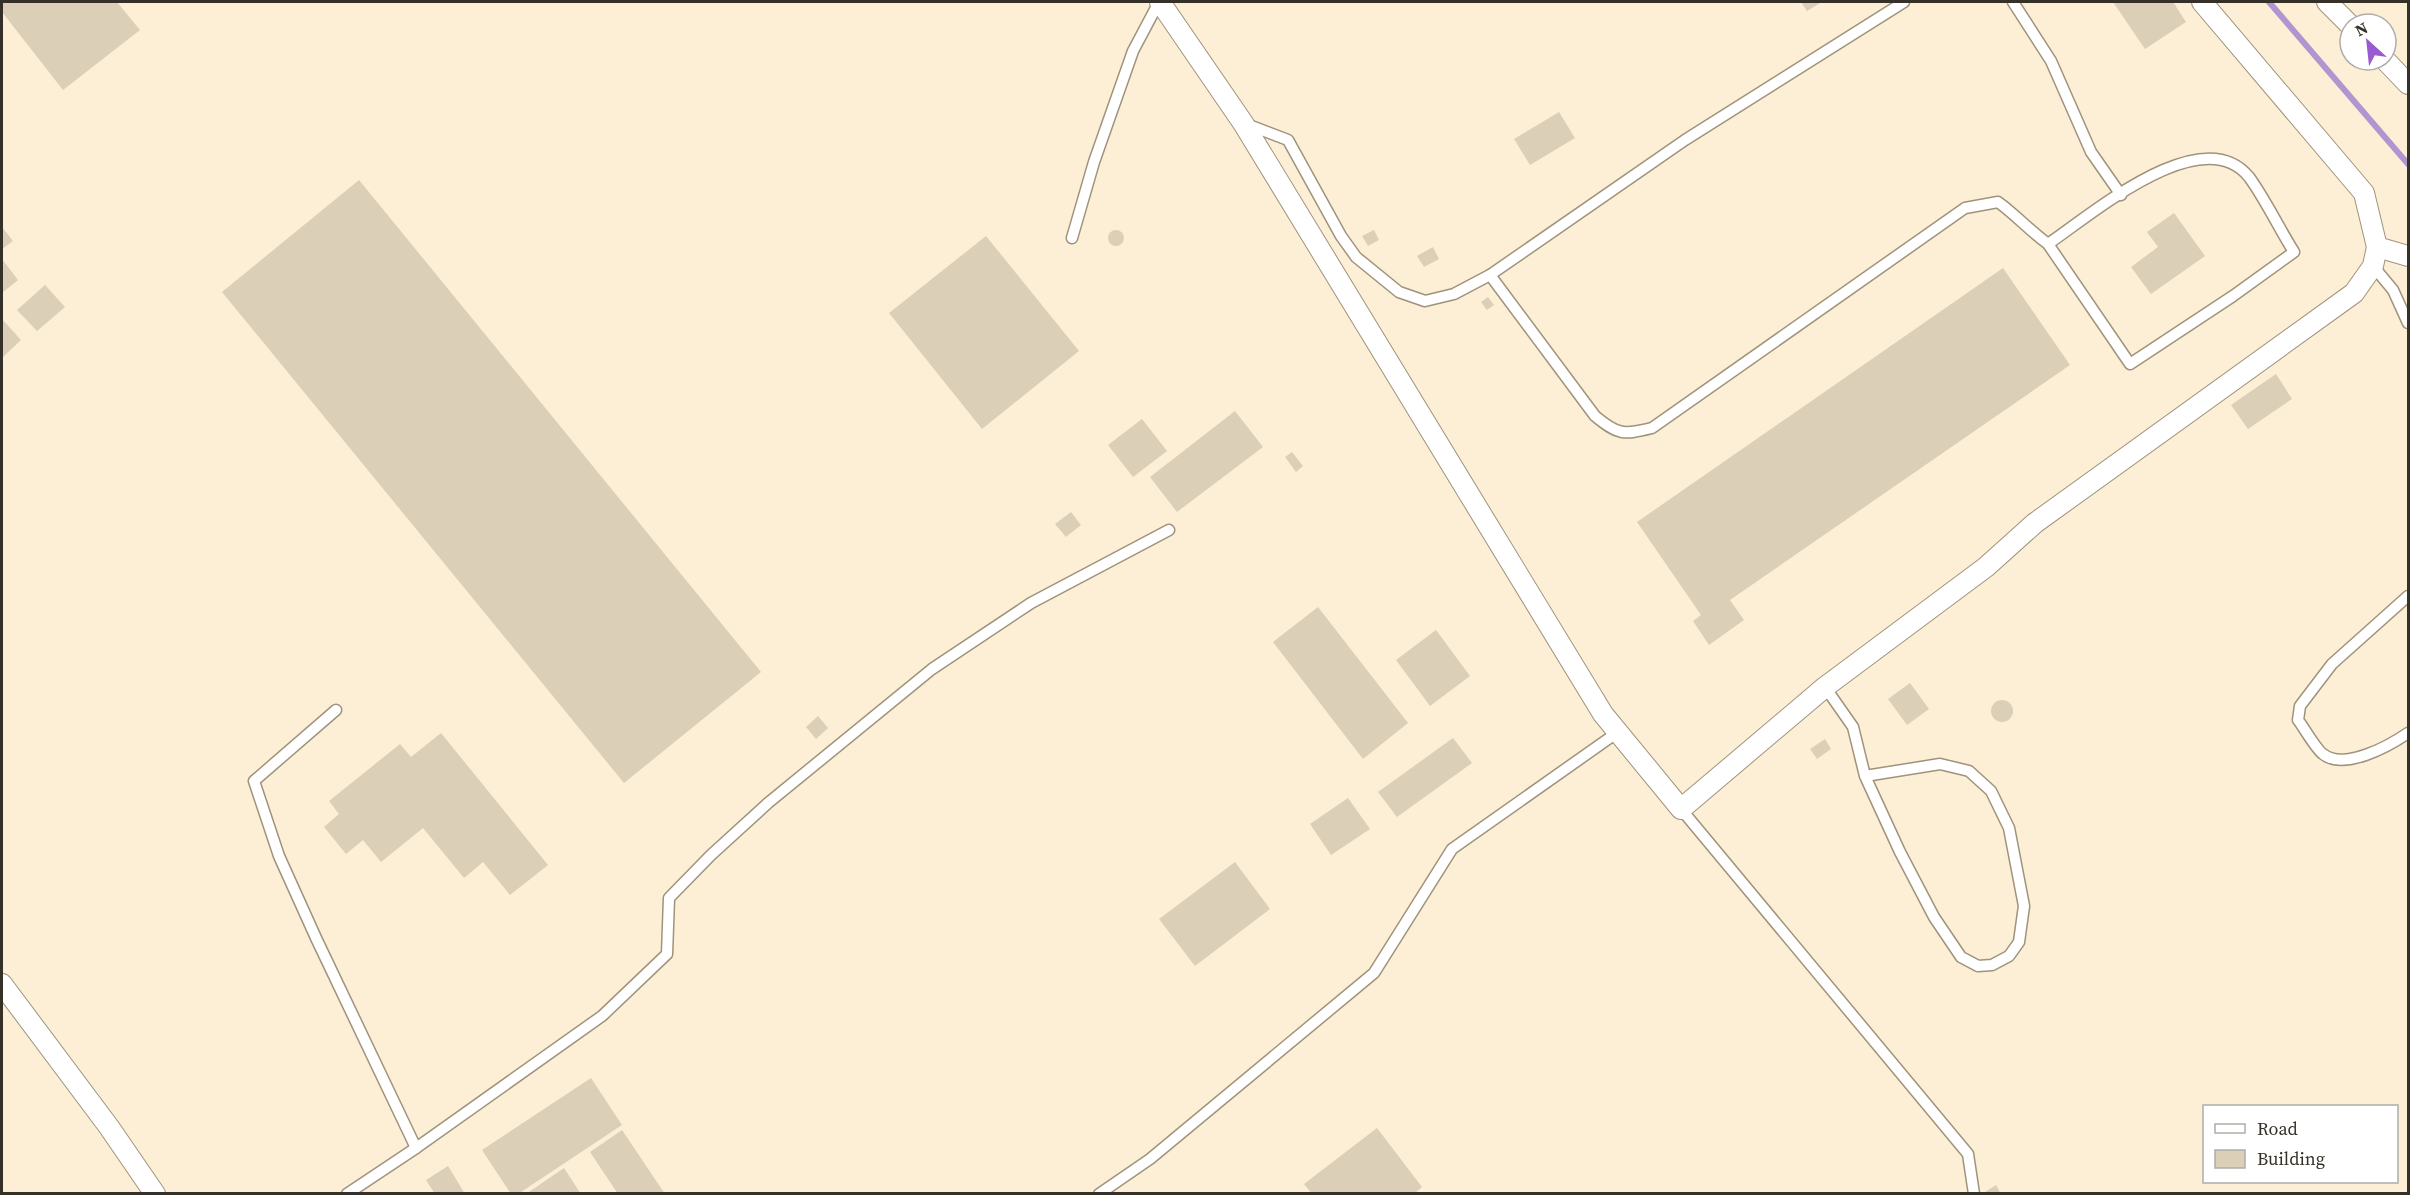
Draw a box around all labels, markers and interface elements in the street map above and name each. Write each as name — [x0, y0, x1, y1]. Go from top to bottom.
north arrow — [2338, 12, 2398, 72]
text: N — [2351, 16, 2372, 41]
legend — [2203, 1105, 2398, 1183]
text: Road — [2257, 1116, 2298, 1141]
text: Building — [2257, 1146, 2325, 1171]

